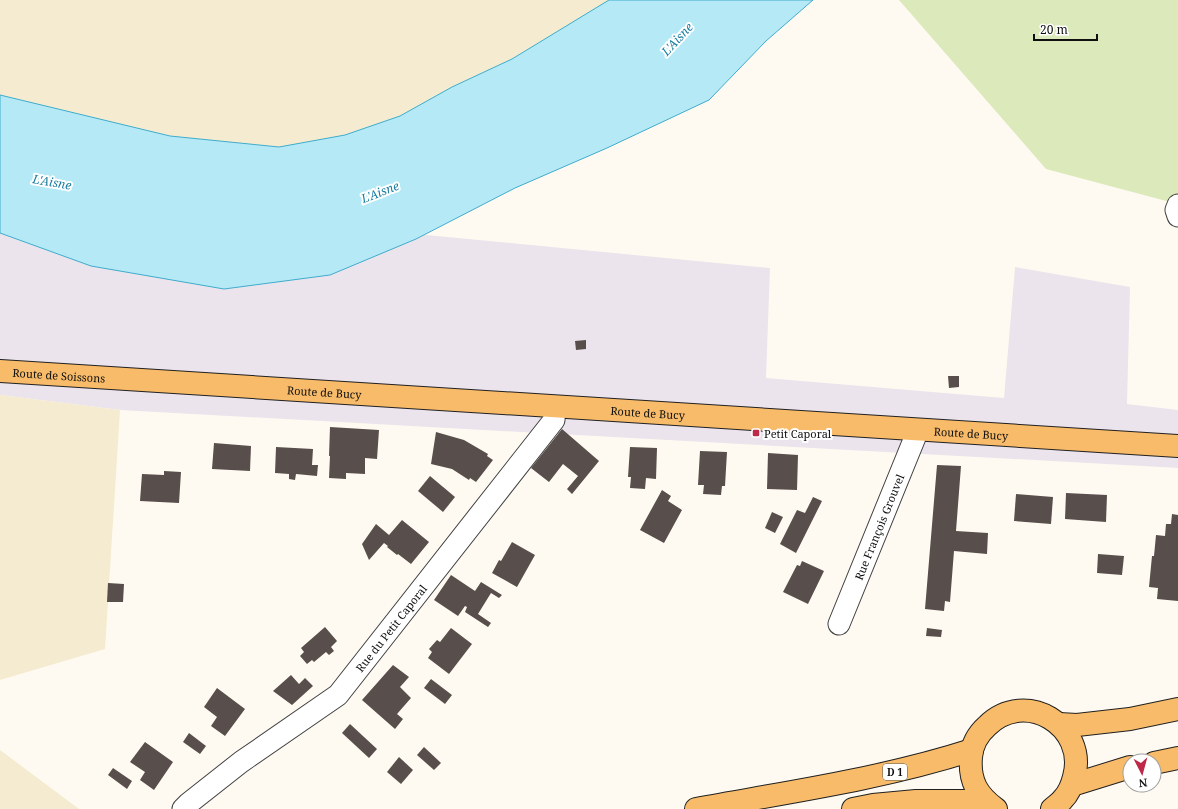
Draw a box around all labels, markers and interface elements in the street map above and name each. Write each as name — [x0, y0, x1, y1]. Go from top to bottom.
scale bar — [1034, 16, 1097, 42]
water label: L'Aisne — [657, 19, 697, 60]
text: 20 m — [1040, 21, 1068, 38]
water label: L'Aisne — [30, 170, 73, 194]
water label: L'Aisne — [358, 177, 401, 207]
street label: Route de Soissons — [12, 364, 106, 385]
street label: Route de Bucy — [287, 382, 363, 402]
street label: Route de Bucy — [610, 402, 686, 422]
street label: Route de Bucy — [933, 423, 1010, 443]
place label: Petit Caporal — [764, 426, 832, 441]
marker: Petit Caporal — [751, 428, 761, 438]
street label: Rue François Grouvel — [850, 471, 907, 582]
street label: Rue du Petit Caporal — [352, 581, 430, 675]
north arrow — [1122, 753, 1162, 793]
road number: D 1 — [883, 764, 907, 780]
text: N — [1138, 776, 1148, 791]

